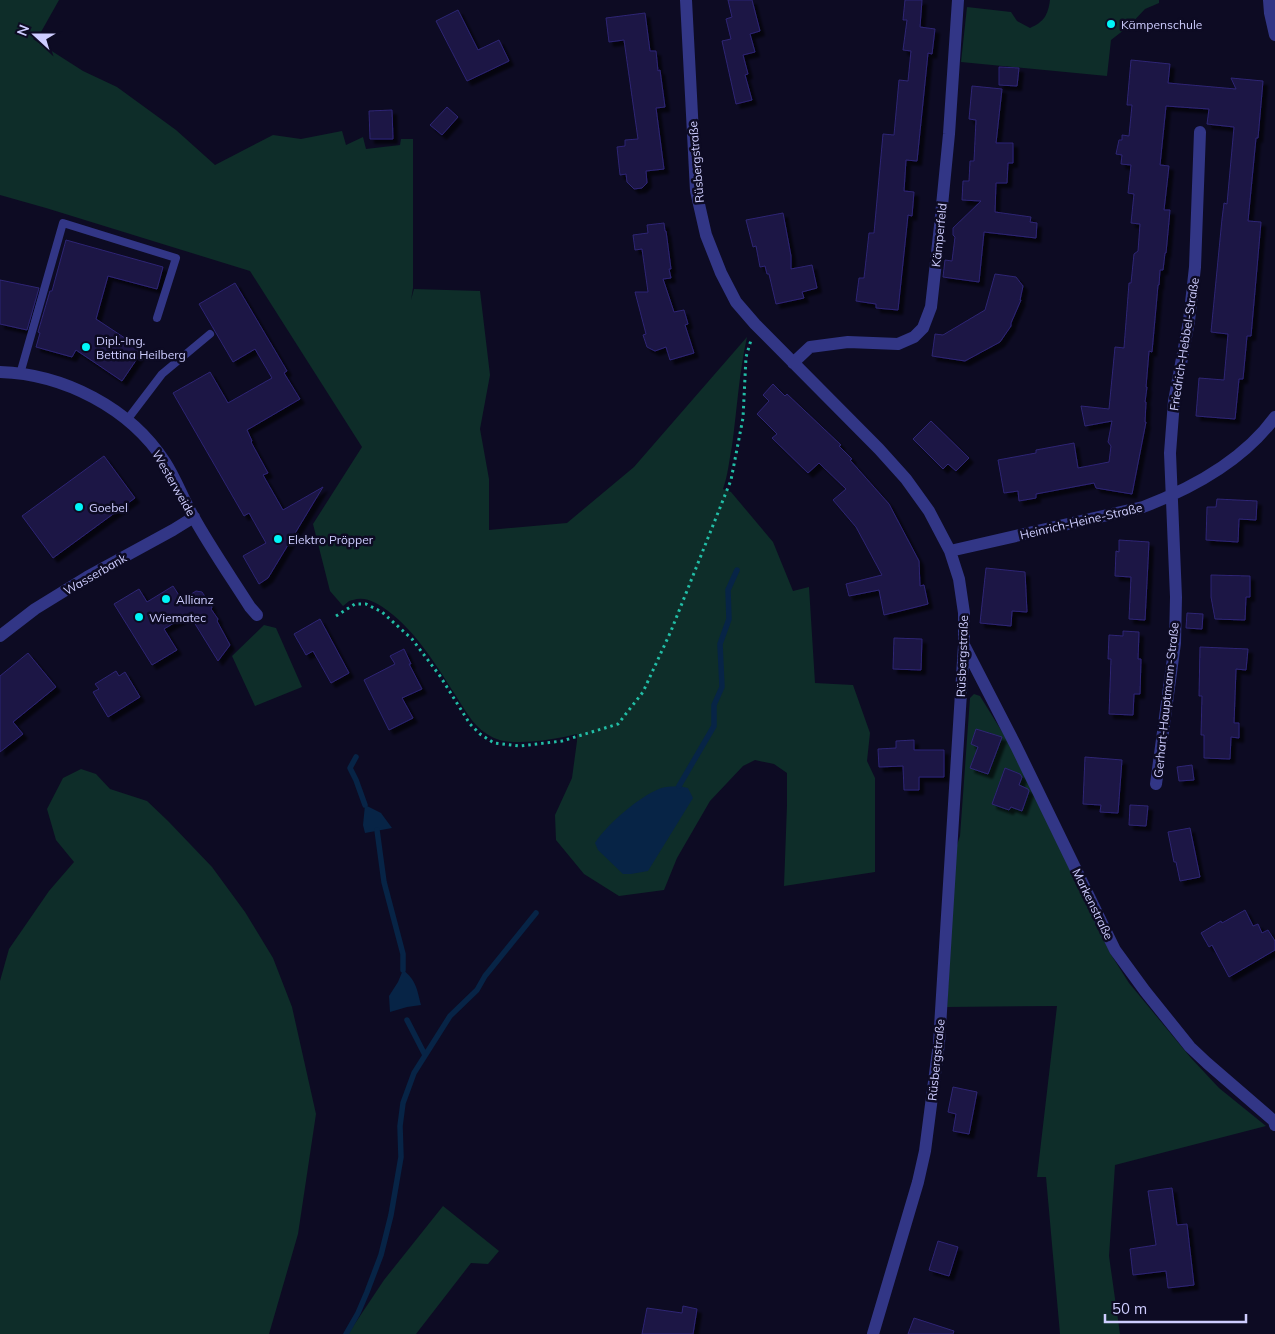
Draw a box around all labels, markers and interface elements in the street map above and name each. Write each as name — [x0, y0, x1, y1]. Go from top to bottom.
north arrow — [10, 10, 60, 60]
place label: Kämpenschule — [1121, 17, 1202, 32]
marker: Kämpenschule — [1105, 18, 1117, 30]
text: N — [13, 22, 33, 39]
street label: Rüsbergstraße — [685, 120, 707, 204]
street label: Kämperfeld — [928, 202, 950, 268]
street label: Friedrich-Hebbel-Straße — [1166, 276, 1202, 412]
place label: Dipl.-Ing. Bettina Heilberg — [96, 333, 186, 362]
marker: Dipl.-Ing. Bettina Heilberg — [80, 341, 92, 353]
street label: Westerweide — [149, 447, 199, 519]
place label: Goebel — [89, 500, 128, 515]
street label: Heinrich-Heine-Straße — [1018, 500, 1144, 542]
marker: Goebel — [73, 501, 85, 513]
place label: Elektro Pröpper — [288, 532, 374, 547]
marker: Elektro Pröpper — [272, 533, 284, 545]
street label: Wasserbank — [61, 550, 130, 598]
place label: Allianz — [176, 592, 214, 607]
marker: Allianz — [160, 593, 172, 605]
place label: Wiematec — [149, 610, 206, 625]
marker: Wiematec — [133, 611, 145, 623]
street label: Rüsbergstraße — [953, 615, 971, 697]
street label: Gerhart-Hauptmann-Straße — [1150, 621, 1182, 779]
street label: Markenstraße — [1069, 866, 1117, 942]
street label: Rüsbergstraße — [924, 1018, 948, 1102]
scale bar — [1105, 1292, 1246, 1324]
text: 50 m — [1112, 1299, 1147, 1318]

